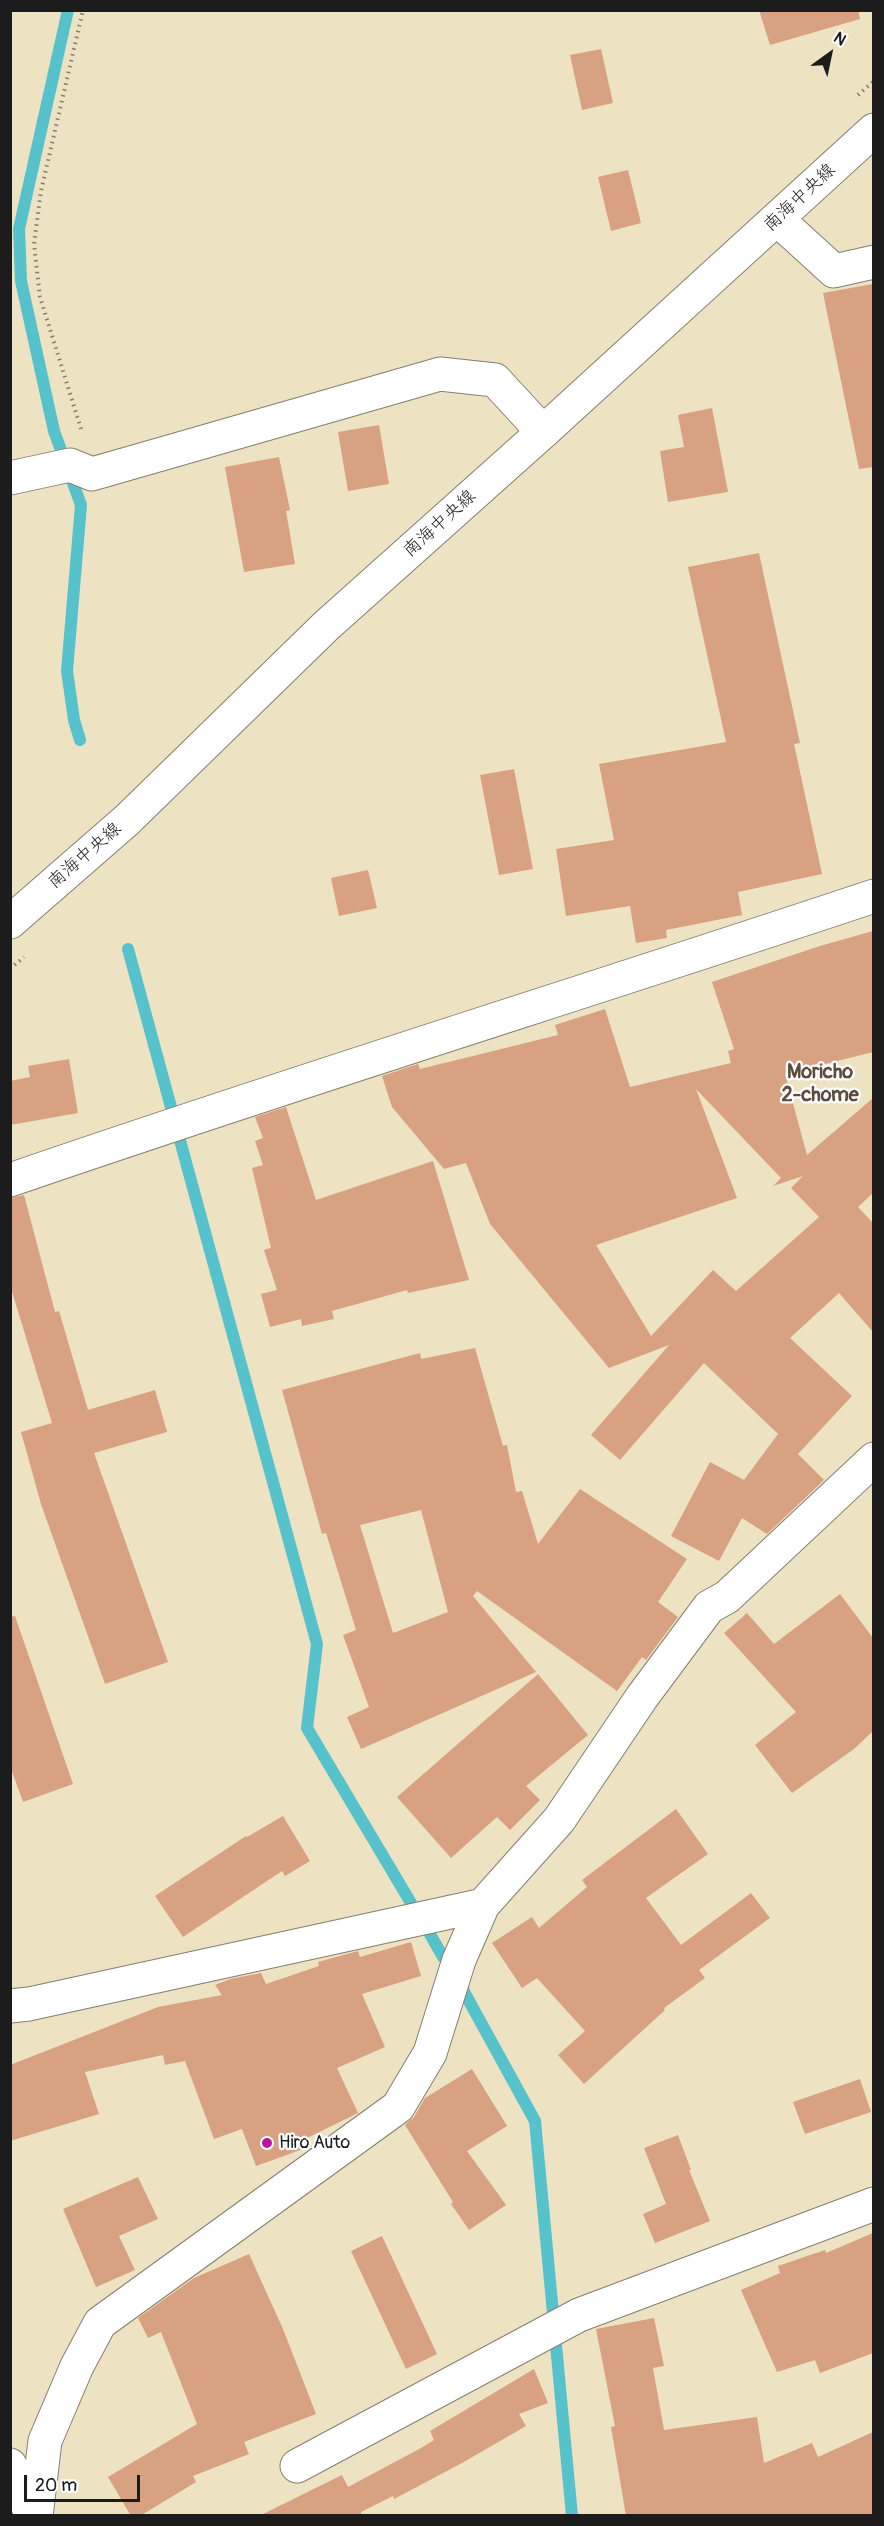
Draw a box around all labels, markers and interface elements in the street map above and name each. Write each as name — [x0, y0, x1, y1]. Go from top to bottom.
north arrow — [800, 24, 860, 84]
text: N — [830, 28, 850, 50]
street label: 南海中央線 — [760, 159, 840, 237]
street label: 南海中央線 — [399, 486, 481, 562]
street label: 南海中央線 — [44, 818, 126, 894]
district label: Moricho 2-chome — [782, 1061, 858, 1108]
place label: Hiro Auto — [279, 2132, 350, 2154]
marker: Hiro Auto — [260, 2136, 274, 2150]
scale bar — [27, 2463, 142, 2501]
text: 20 m — [35, 2474, 77, 2497]

